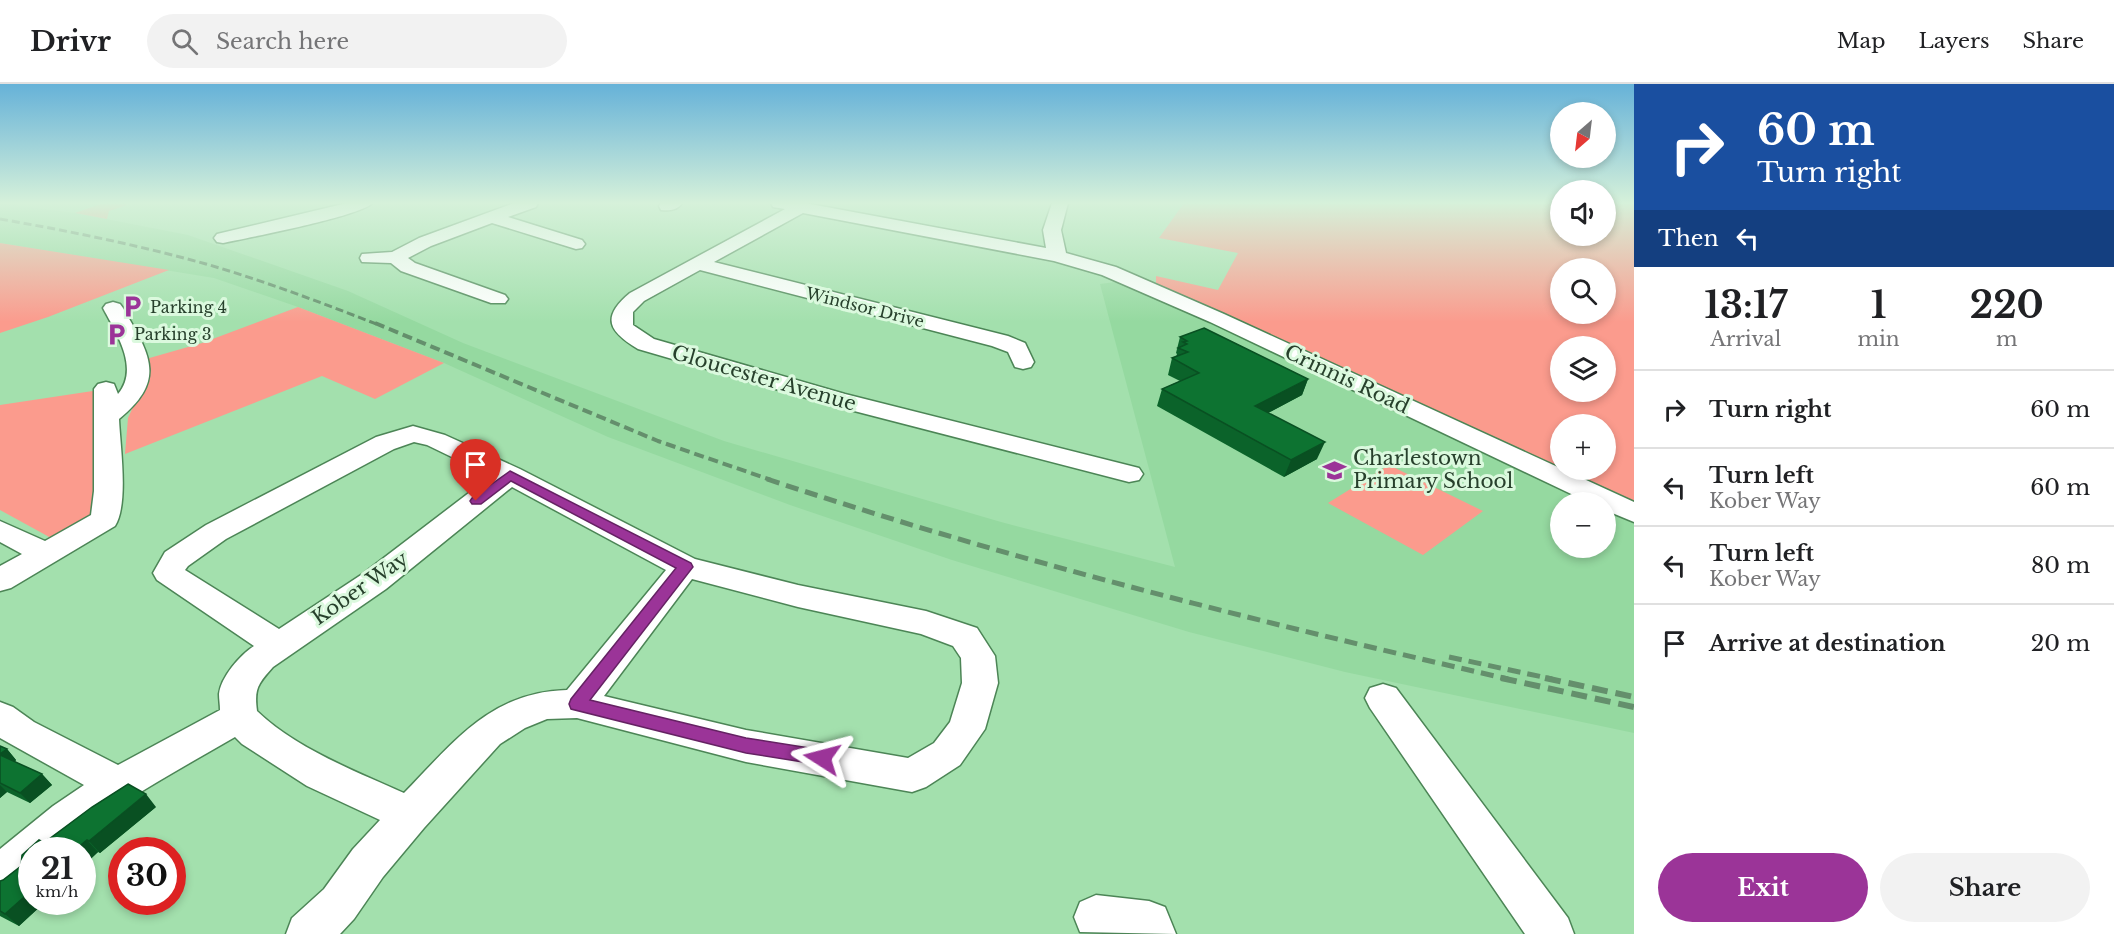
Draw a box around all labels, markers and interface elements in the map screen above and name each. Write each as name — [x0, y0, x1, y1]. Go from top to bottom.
search box — [147, 14, 567, 68]
text: Drivr — [30, 24, 111, 59]
icon: search — [168, 25, 201, 58]
text: Search here — [216, 28, 349, 55]
text: Map — [1837, 28, 1886, 54]
text: Layers — [1919, 28, 1990, 54]
text: Share — [2023, 28, 2084, 54]
north arrow — [1550, 102, 1616, 168]
map controls — [1550, 102, 1616, 558]
text: 60 m — [1757, 104, 1875, 156]
icon: right — [1658, 108, 1736, 186]
text: Turn right — [1757, 156, 1901, 189]
button: sound — [1550, 180, 1616, 246]
icon: left — [1731, 222, 1764, 255]
text: Then — [1658, 225, 1719, 252]
button: search — [1550, 258, 1616, 324]
street label: Windsor Drive — [803, 282, 926, 331]
text: 13:17 — [1704, 283, 1787, 328]
text: 1 — [1871, 283, 1886, 328]
text: 220 — [1970, 283, 2044, 328]
parking icon: Parking 4 — [119, 294, 145, 320]
place label: Parking 4 — [150, 297, 227, 317]
parking icon: Parking 3 — [103, 321, 129, 347]
place label: Parking 3 — [134, 324, 212, 344]
text: Arrival — [1710, 327, 1781, 351]
text: min — [1858, 327, 1900, 351]
text: m — [1996, 327, 2018, 351]
button: layers — [1550, 336, 1616, 402]
street label: Gloucester Avenue — [669, 340, 859, 416]
street label: Crinnis Road — [1281, 340, 1413, 418]
icon: right — [1658, 393, 1691, 426]
text: Turn right — [1709, 396, 1831, 423]
text: 60 m — [2030, 396, 2090, 423]
button: + — [1550, 414, 1616, 480]
pin — [450, 439, 501, 501]
place label: Charlestown Primary School — [1353, 446, 1513, 493]
icon: arrive — [459, 448, 492, 481]
school or university icon: Charlestown Primary School — [1322, 457, 1348, 483]
text: Turn left — [1709, 462, 1814, 489]
icon: left — [1658, 471, 1691, 504]
text: 60 m — [2030, 474, 2090, 501]
text: Kober Way — [1709, 489, 1821, 513]
button: − — [1550, 492, 1616, 558]
text: Turn left — [1709, 540, 1814, 567]
street label: Kober Way — [307, 546, 413, 630]
icon: left — [1658, 549, 1691, 582]
text: 80 m — [2031, 552, 2090, 579]
text: Kober Way — [1709, 567, 1821, 591]
icon: arrive — [1658, 627, 1691, 660]
text: Arrive at destination — [1709, 630, 1946, 657]
text: 20 m — [2031, 630, 2090, 657]
position arrow — [790, 726, 854, 790]
speed limit sign: 30 — [108, 837, 186, 915]
text: 21 — [41, 850, 73, 887]
button: Exit — [1658, 853, 1868, 922]
button: Share — [1880, 853, 2090, 922]
text: km/h — [36, 882, 78, 901]

